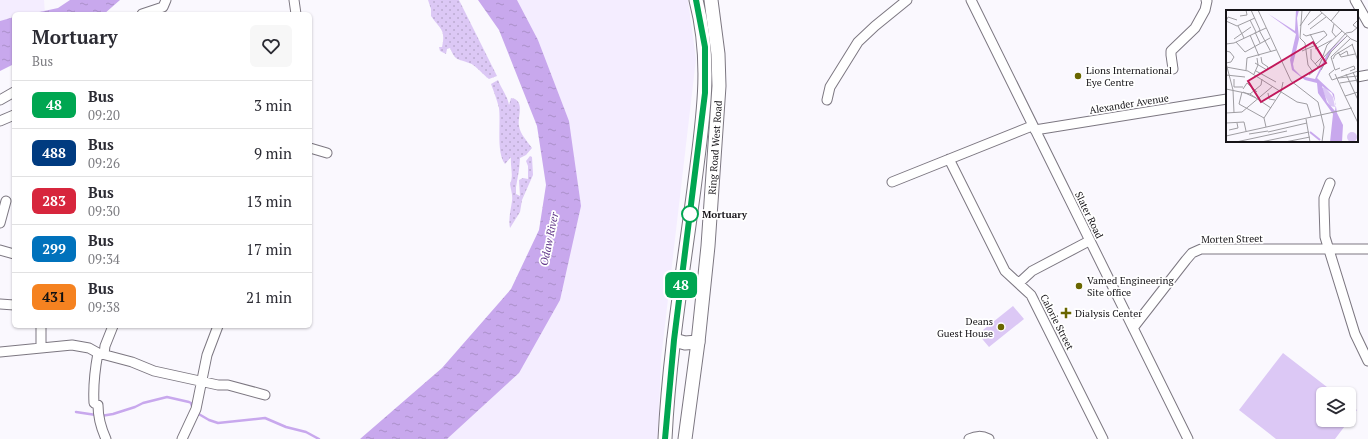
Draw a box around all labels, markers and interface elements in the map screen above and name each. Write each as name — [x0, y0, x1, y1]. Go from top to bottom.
inset map — [1226, 10, 1358, 142]
text: Mortuary — [32, 24, 118, 49]
button: heart — [250, 25, 292, 67]
text: Bus — [32, 52, 53, 70]
place label: Lions International Eye Centre — [1086, 64, 1172, 89]
marker: Lions International Eye Centre — [1073, 71, 1083, 81]
text: Bus — [88, 86, 114, 106]
street label: Alexander Avenue — [1088, 91, 1170, 117]
text: 48 — [46, 95, 62, 114]
text: 3 min — [254, 95, 292, 115]
street label: Ring Road West Road — [705, 100, 725, 195]
text: 09:20 — [88, 106, 120, 124]
text: Bus — [88, 134, 114, 154]
text: 488 — [42, 143, 66, 162]
text: 9 min — [254, 143, 292, 163]
text: 09:26 — [88, 154, 120, 172]
text: Bus — [88, 182, 114, 202]
street label: Slater Road — [1072, 189, 1106, 241]
text: 283 — [42, 191, 66, 210]
text: 13 min — [246, 191, 292, 211]
text: 09:30 — [88, 202, 120, 220]
marker: Mortuary — [681, 205, 699, 223]
place label: Mortuary — [702, 208, 748, 221]
water label: Odaw River — [537, 210, 562, 267]
text: Bus — [88, 230, 114, 250]
street label: Morten Street — [1201, 232, 1263, 246]
text: 299 — [42, 239, 66, 258]
text: 17 min — [246, 239, 292, 259]
text: 09:34 — [88, 250, 120, 268]
line badge: 48 — [663, 272, 699, 298]
place label: Vamed Engineering Site office — [1087, 274, 1175, 299]
text: 48 — [673, 275, 689, 294]
text: Bus — [88, 278, 114, 298]
marker: Vamed Engineering Site office — [1074, 281, 1084, 291]
text: 431 — [42, 287, 66, 306]
text: 21 min — [246, 287, 292, 307]
street label: Calorie Street — [1037, 292, 1077, 352]
text: 09:38 — [88, 298, 120, 316]
marker: Dialysis Center — [1060, 307, 1072, 319]
place label: Dialysis Center — [1075, 307, 1142, 320]
place label: Deans Guest House — [937, 315, 993, 340]
marker: Deans Guest House — [996, 322, 1006, 332]
map controls — [1316, 387, 1356, 427]
button: layers — [1316, 387, 1356, 427]

